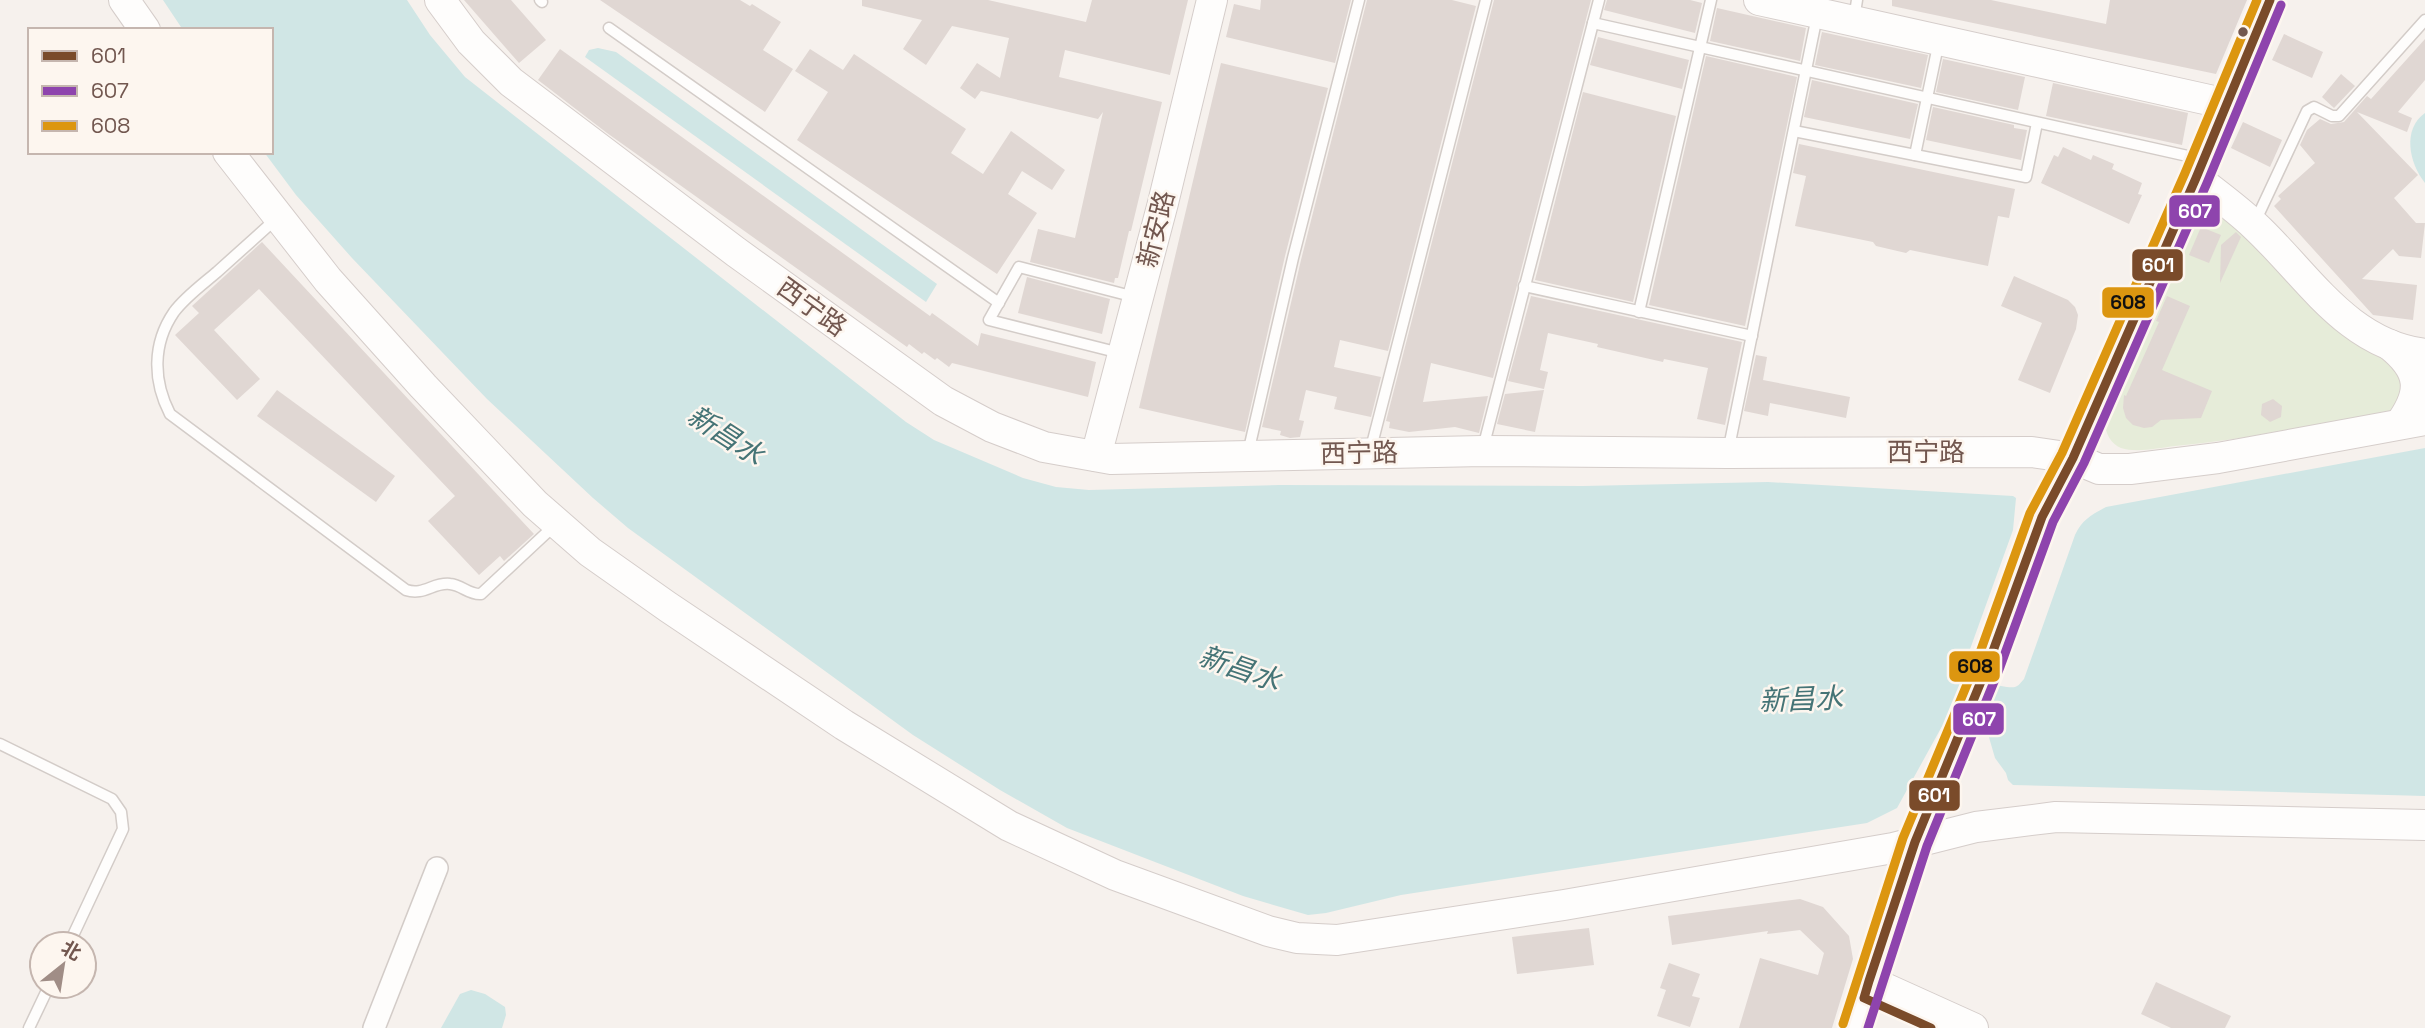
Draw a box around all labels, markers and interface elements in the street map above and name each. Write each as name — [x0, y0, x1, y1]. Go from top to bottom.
unlabelled marker — [2236, 25, 2250, 39]
legend — [28, 28, 273, 154]
text: 601 — [91, 42, 126, 69]
text: 607 — [91, 77, 129, 104]
text: 608 — [91, 112, 130, 139]
street label: 新安路 — [1130, 187, 1182, 271]
line badge: 607 — [2168, 194, 2221, 228]
text: 607 — [2178, 199, 2213, 224]
line badge: 601 — [2131, 248, 2184, 282]
text: 601 — [2142, 253, 2174, 278]
street label: 西宁路 — [770, 270, 854, 344]
line badge: 608 — [2101, 286, 2155, 319]
text: 608 — [2110, 290, 2146, 315]
water label: 新昌水 — [681, 397, 773, 474]
street label: 西宁路 — [1320, 435, 1398, 471]
street label: 西宁路 — [1887, 435, 1965, 469]
water label: 新昌水 — [1194, 637, 1287, 699]
line badge: 608 — [1948, 650, 2001, 683]
text: 608 — [1957, 654, 1993, 679]
water label: 新昌水 — [1758, 679, 1846, 718]
line badge: 607 — [1952, 702, 2005, 736]
text: 607 — [1962, 707, 1997, 732]
line badge: 601 — [1908, 779, 1961, 812]
text: 601 — [1918, 783, 1950, 808]
north arrow — [28, 930, 98, 1000]
text: 北 — [57, 935, 86, 966]

